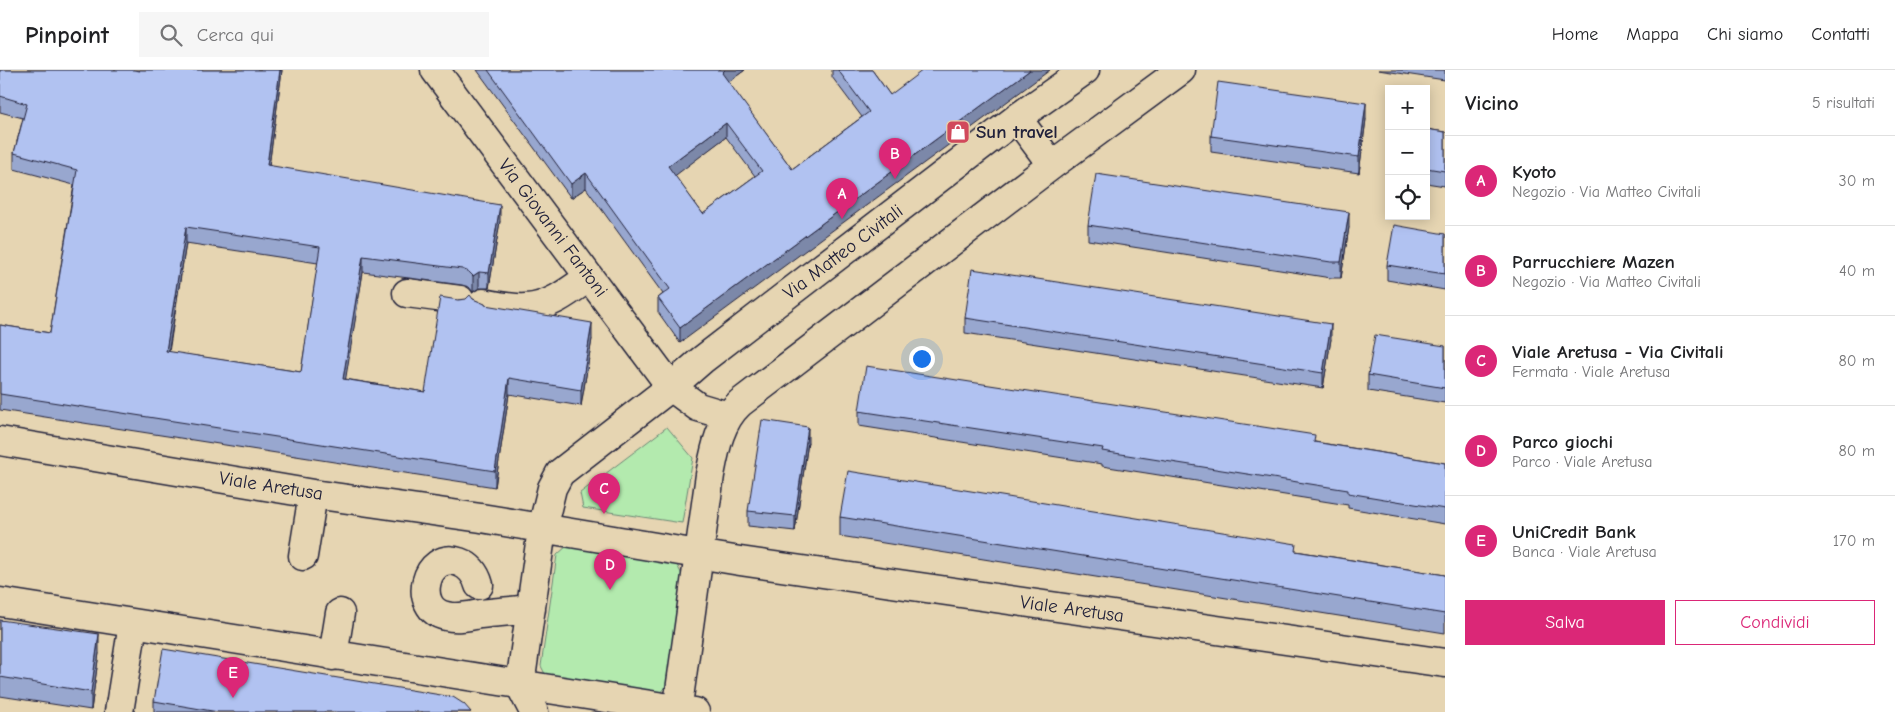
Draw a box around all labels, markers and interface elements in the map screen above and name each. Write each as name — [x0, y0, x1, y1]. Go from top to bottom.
search box — [139, 12, 489, 57]
text: Pinpoint — [25, 21, 109, 49]
icon: search — [157, 21, 185, 49]
text: Cerca qui — [197, 24, 274, 46]
text: Home — [1552, 24, 1598, 45]
text: Mappa — [1626, 24, 1679, 45]
text: Chi siamo — [1707, 24, 1783, 45]
text: Contatti — [1811, 24, 1870, 45]
map controls — [1385, 85, 1430, 220]
button: + — [1385, 85, 1430, 130]
text: Vicino — [1465, 91, 1519, 115]
text: 5 risultati — [1812, 94, 1875, 112]
shop icon: Sun travel — [945, 119, 971, 145]
place label: Sun travel — [976, 121, 1058, 143]
button: − — [1385, 130, 1430, 175]
pin: B — [879, 138, 911, 179]
street label: Via Giovanni Fantoni — [494, 155, 612, 301]
text: Kyoto — [1512, 161, 1556, 183]
text: A — [1477, 172, 1485, 190]
text: 30 m — [1839, 172, 1875, 190]
button: locate — [1385, 175, 1430, 220]
pin: A — [826, 178, 858, 219]
text: Negozio · Via Matteo Civitali — [1512, 183, 1701, 201]
street label: Via Matteo Civitali — [779, 200, 907, 304]
text: Parrucchiere Mazen — [1512, 251, 1675, 273]
text: B — [1476, 262, 1486, 280]
text: 40 m — [1839, 262, 1875, 280]
text: Negozio · Via Matteo Civitali — [1512, 273, 1701, 291]
text: Viale Aretusa - Via Civitali — [1512, 341, 1724, 363]
your location — [909, 346, 935, 372]
text: C — [1476, 352, 1486, 370]
text: 80 m — [1838, 352, 1875, 370]
text: Fermata · Viale Aretusa — [1512, 363, 1670, 381]
text: Parco giochi — [1512, 431, 1613, 453]
text: D — [1476, 442, 1486, 460]
text: 80 m — [1838, 442, 1875, 460]
text: Parco · Viale Aretusa — [1512, 453, 1652, 471]
street label: Viale Aretusa — [217, 467, 325, 505]
pin: C — [588, 473, 620, 514]
text: UniCredit Bank — [1512, 521, 1636, 543]
text: E — [1476, 532, 1486, 550]
text: 170 m — [1833, 532, 1875, 550]
text: Banca · Viale Aretusa — [1512, 543, 1657, 561]
pin: D — [594, 549, 626, 590]
street label: Viale Aretusa — [1019, 591, 1125, 627]
button: Salva — [1465, 600, 1665, 645]
button: Condividi — [1675, 600, 1875, 645]
pin: E — [217, 657, 249, 698]

